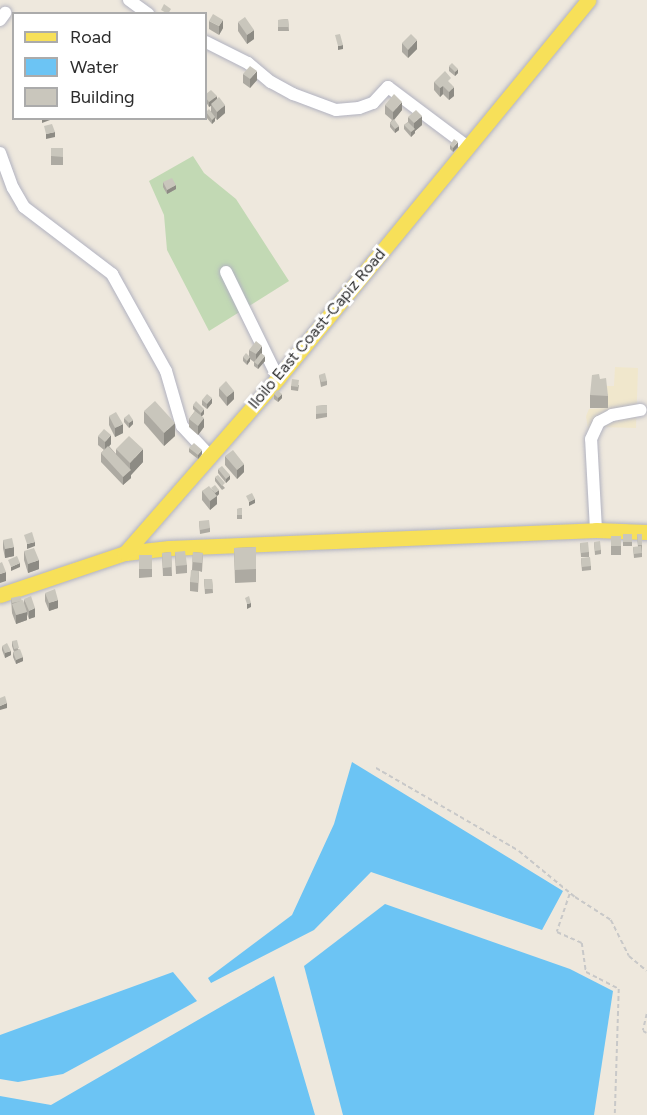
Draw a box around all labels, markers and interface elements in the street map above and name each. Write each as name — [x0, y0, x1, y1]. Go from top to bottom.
legend — [12, 12, 207, 120]
text: Road — [70, 26, 111, 48]
text: Water — [70, 56, 118, 78]
text: Building — [70, 86, 135, 108]
street label: Iloilo East Coast-Capiz Road — [244, 245, 390, 413]

